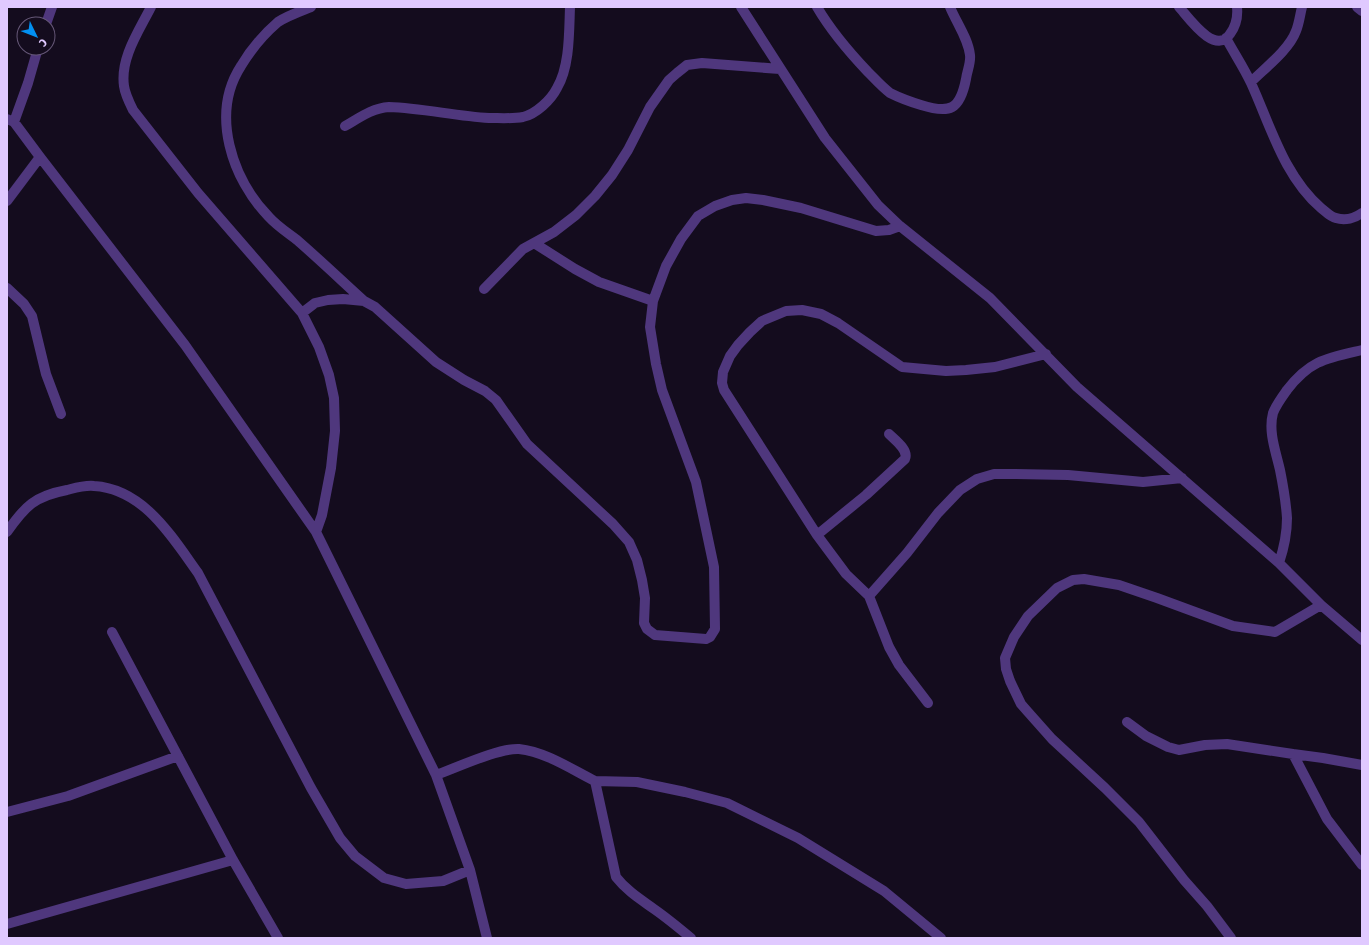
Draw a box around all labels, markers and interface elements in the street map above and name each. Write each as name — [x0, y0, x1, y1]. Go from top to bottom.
north arrow — [16, 16, 56, 56]
text: С — [36, 36, 50, 49]

